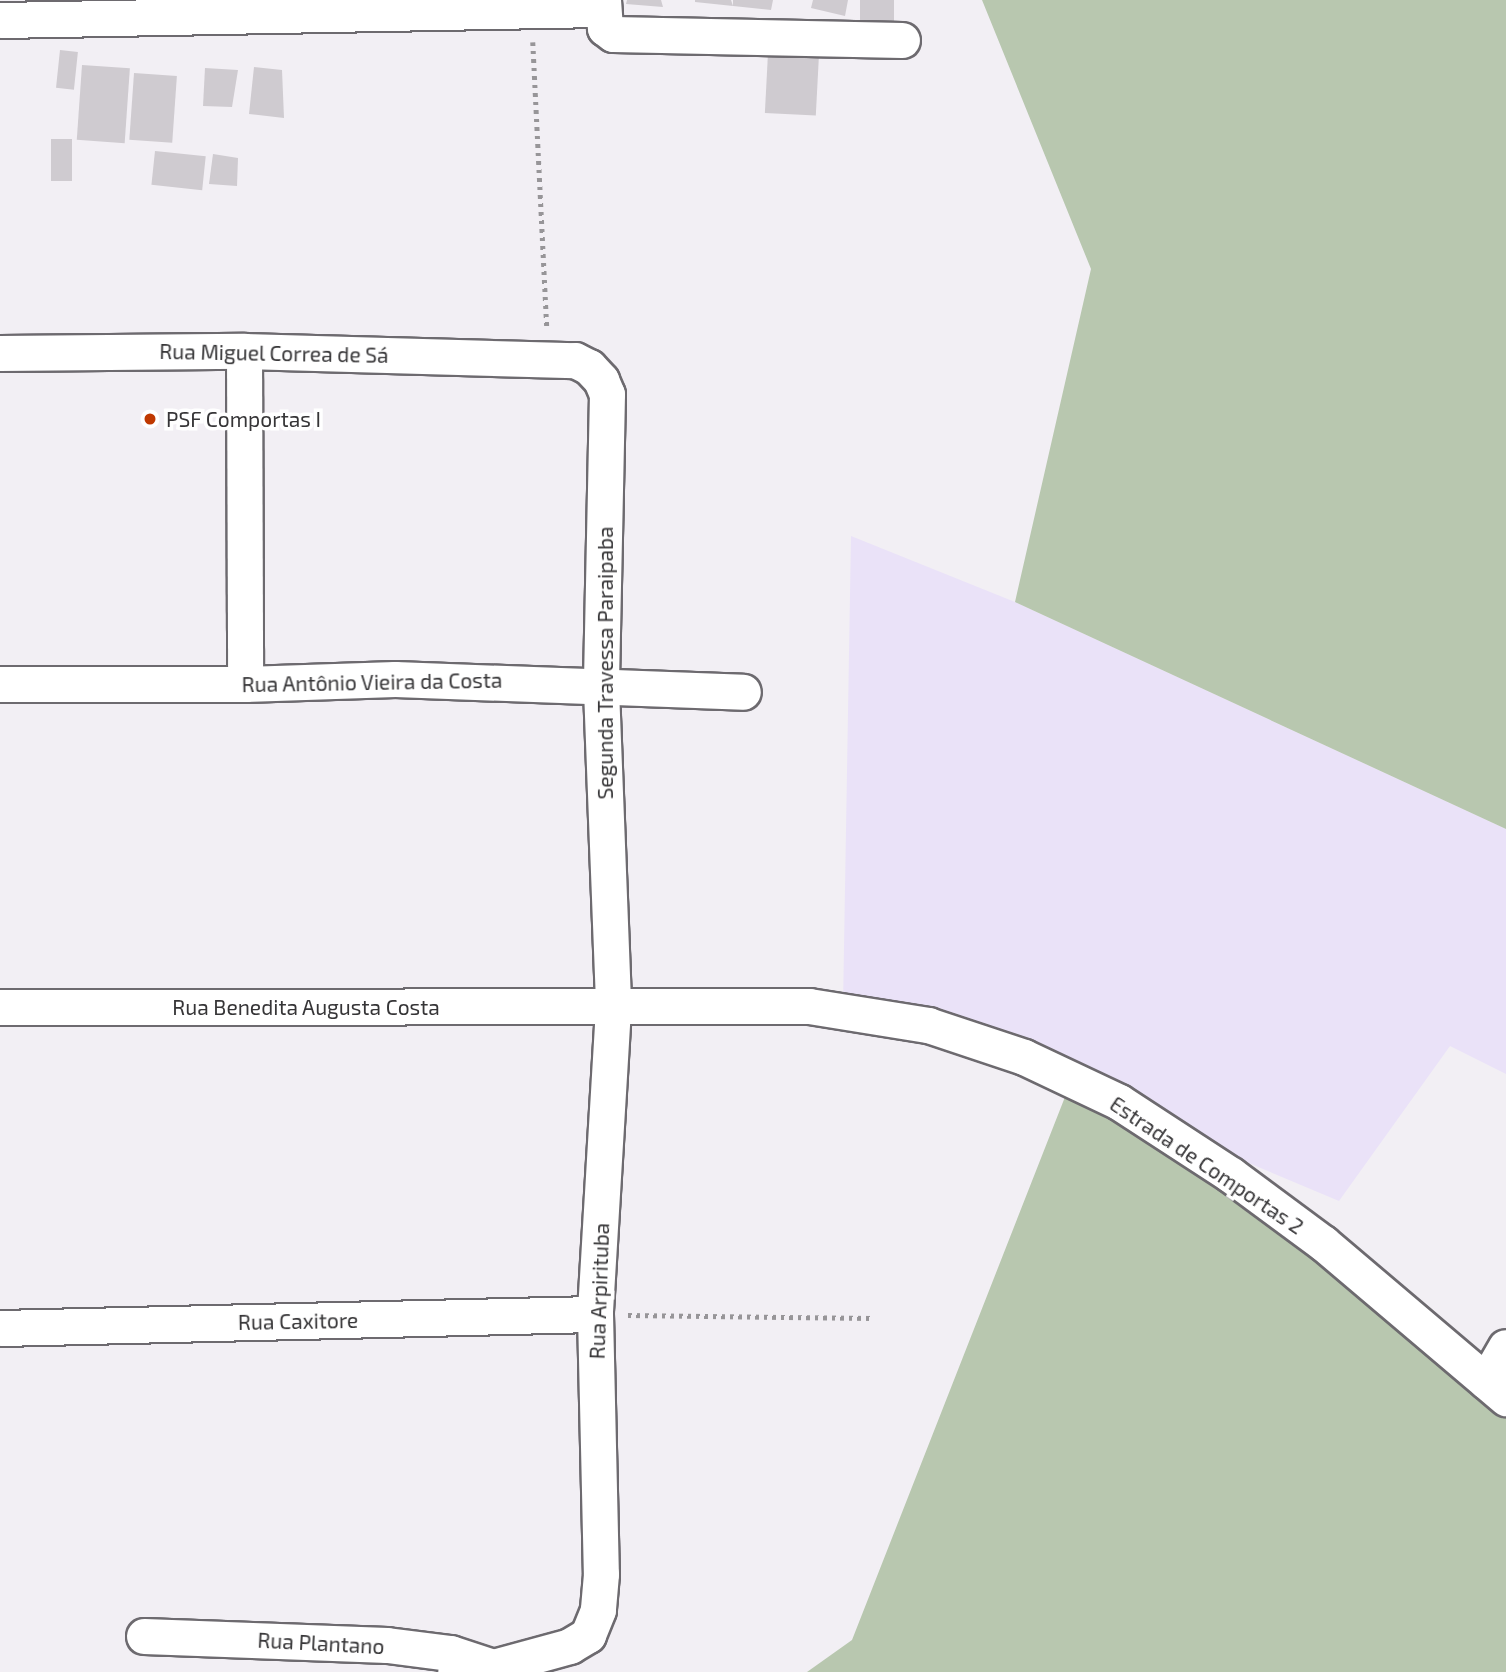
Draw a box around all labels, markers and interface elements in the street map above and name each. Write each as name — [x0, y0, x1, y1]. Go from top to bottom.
street label: Rua Miguel Correa de Sá — [159, 338, 389, 368]
place label: PSF Comportas I — [166, 406, 321, 432]
marker: PSF Comportas I — [140, 409, 160, 429]
street label: Segunda Travessa Paraipaba — [592, 526, 618, 800]
street label: Rua Antônio Vieira da Costa — [241, 667, 503, 697]
street label: Rua Benedita Augusta Costa — [172, 994, 440, 1020]
street label: Estrada de Comportas 2 — [1105, 1091, 1309, 1239]
street label: Rua Arpirituba — [584, 1222, 614, 1360]
street label: Rua Caxitore — [238, 1307, 358, 1335]
street label: Rua Plantano — [257, 1627, 385, 1659]

